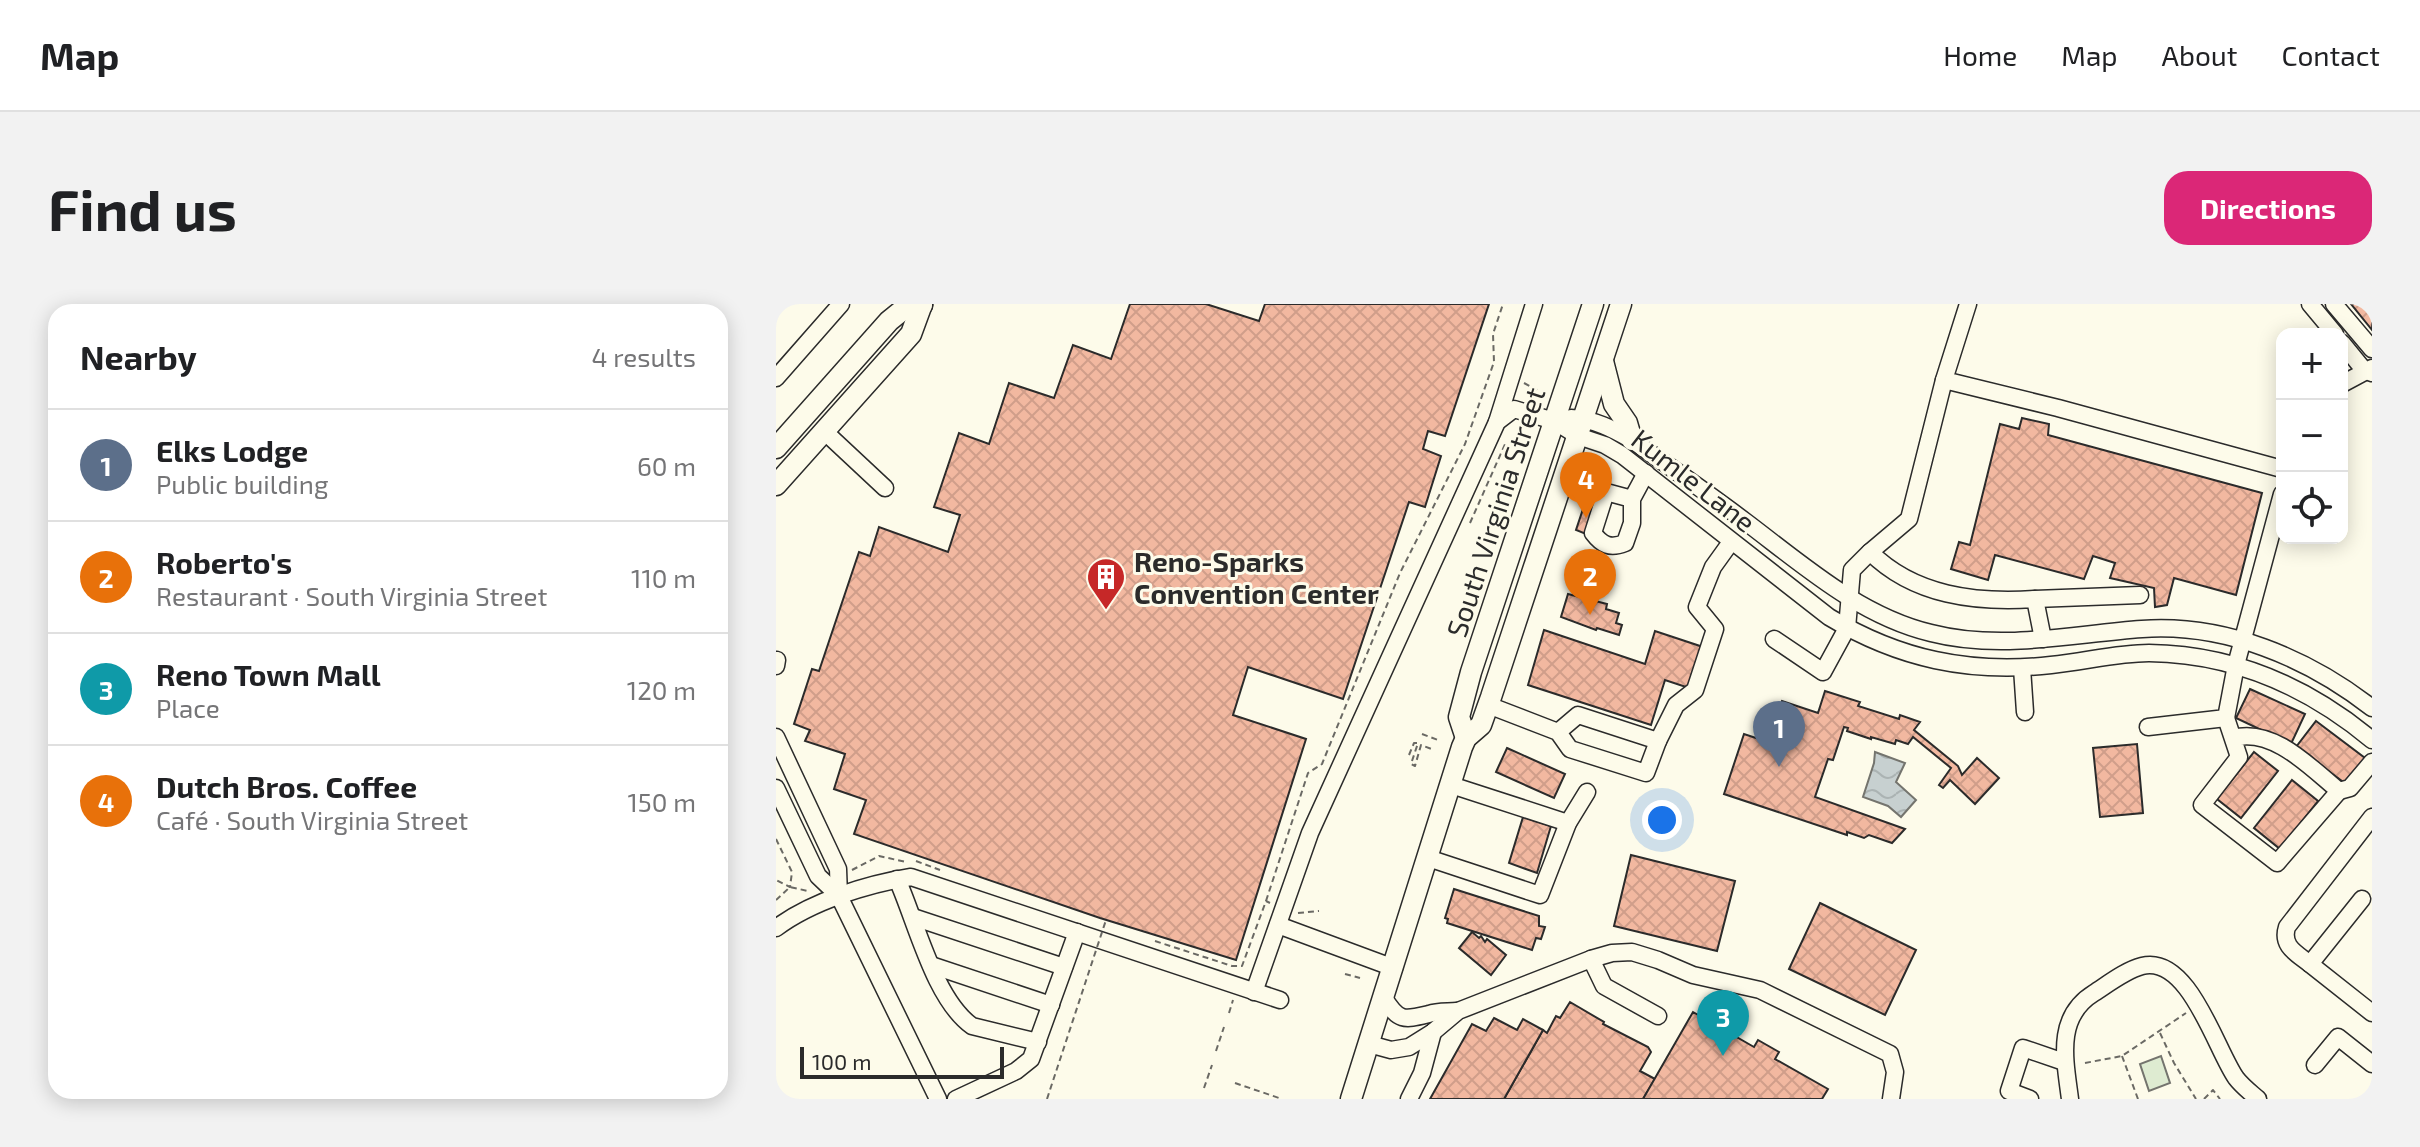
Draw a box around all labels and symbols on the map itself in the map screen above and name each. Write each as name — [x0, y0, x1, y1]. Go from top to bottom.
street label: South Virginia Street — [1439, 383, 1551, 641]
street label: Kumle Lane — [1625, 421, 1763, 539]
pin: 4 — [1560, 452, 1612, 518]
place label: Reno-Sparks Convention Center — [1134, 544, 1379, 610]
pin: 2 — [1564, 549, 1616, 615]
building icon: Reno-Sparks Convention Center — [1085, 556, 1127, 611]
pin: 1 — [1753, 701, 1805, 767]
your location — [1642, 800, 1682, 840]
pin: 3 — [1697, 990, 1749, 1056]
scale bar — [800, 1043, 1004, 1079]

